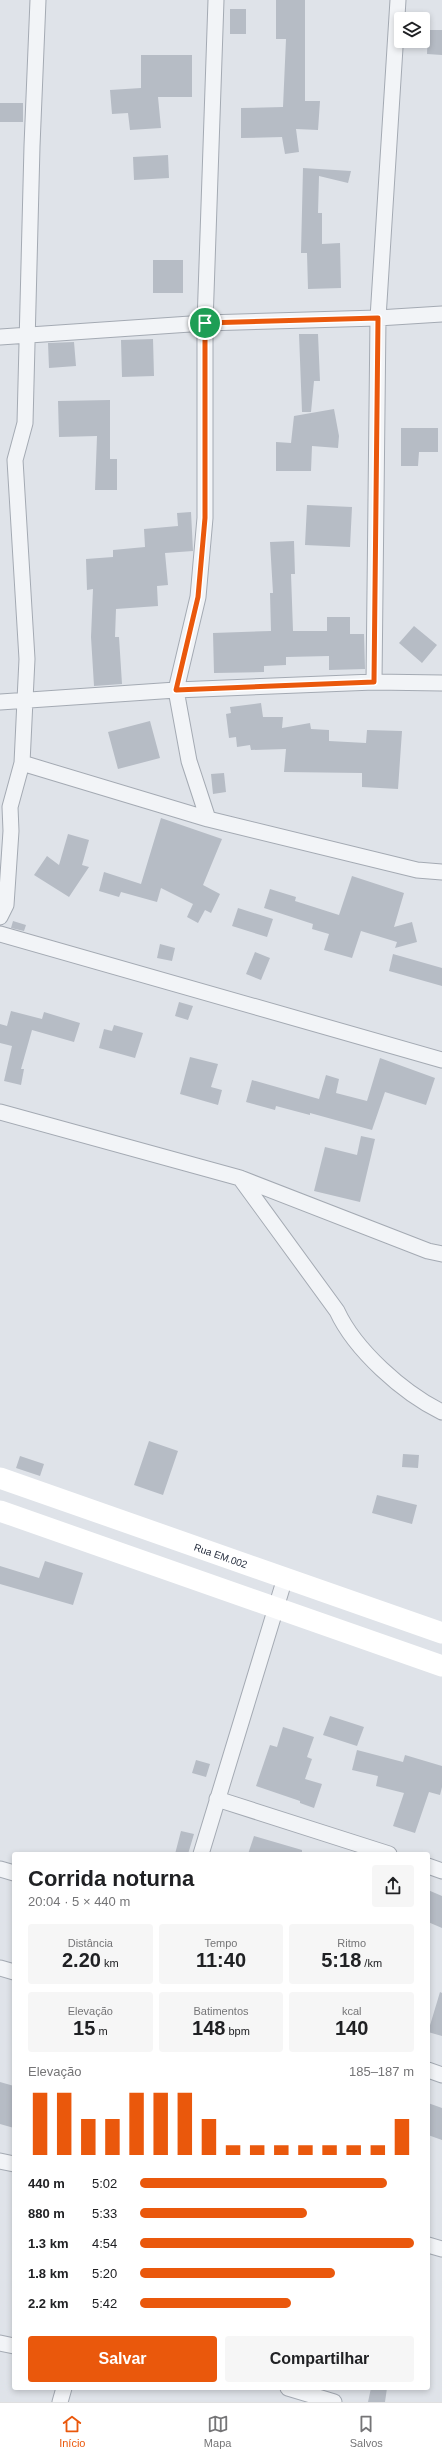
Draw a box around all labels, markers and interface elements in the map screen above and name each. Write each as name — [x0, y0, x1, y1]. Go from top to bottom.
map controls — [394, 12, 430, 48]
button: layers — [394, 12, 430, 48]
pin — [188, 306, 222, 340]
icon: arrive — [194, 312, 216, 334]
street label: Rua EM.002 — [193, 1541, 249, 1570]
button: share — [372, 1865, 414, 1907]
text: Corrida noturna — [28, 1866, 194, 1891]
text: 20:04 · 5 × 440 m — [28, 1894, 130, 1909]
text: Distância — [68, 1937, 113, 1949]
text: Tempo — [204, 1937, 238, 1949]
text: Ritmo — [337, 1937, 366, 1949]
text: 2.20 — [62, 1949, 101, 1971]
text: 11:40 — [196, 1949, 246, 1971]
text: 5:18 — [321, 1949, 361, 1971]
text: km — [101, 1957, 119, 1969]
text: /km — [361, 1957, 382, 1969]
text: Elevação — [68, 2005, 113, 2017]
text: Batimentos — [193, 2005, 249, 2017]
text: kcal — [342, 2005, 361, 2017]
text: 15 — [73, 2017, 95, 2039]
text: 148 — [192, 2017, 225, 2039]
text: 140 — [335, 2017, 368, 2039]
text: m — [95, 2025, 108, 2037]
text: bpm — [225, 2025, 250, 2037]
text: Elevação — [28, 2064, 81, 2079]
text: 185–187 m — [349, 2064, 414, 2079]
text: 440 m — [28, 2176, 65, 2191]
text: 5:02 — [92, 2176, 117, 2191]
text: 880 m — [28, 2206, 65, 2221]
text: 5:33 — [92, 2206, 117, 2221]
text: 1.3 km — [28, 2236, 68, 2251]
text: 4:54 — [92, 2236, 117, 2251]
text: 1.8 km — [28, 2266, 68, 2281]
text: 5:20 — [92, 2266, 117, 2281]
text: 2.2 km — [28, 2296, 68, 2311]
text: 5:42 — [92, 2296, 117, 2311]
button: Salvar — [28, 2336, 217, 2382]
button: Compartilhar — [225, 2336, 414, 2382]
tab: Início — [59, 2413, 85, 2449]
tab: Mapa — [204, 2413, 231, 2449]
tab: Salvos — [350, 2413, 383, 2449]

